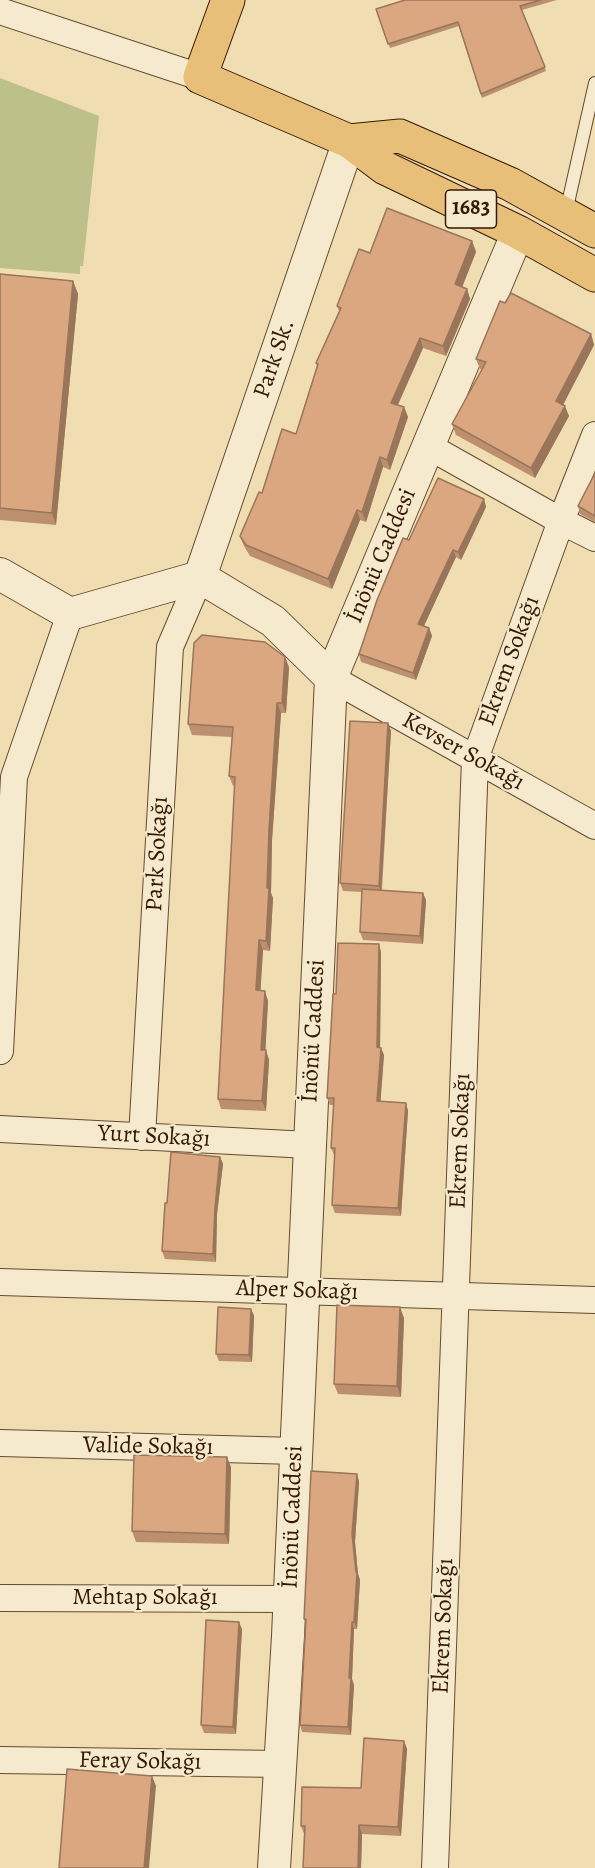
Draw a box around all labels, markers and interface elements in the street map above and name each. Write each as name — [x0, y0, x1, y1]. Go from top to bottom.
road number: 1683 — [446, 190, 496, 228]
street label: Park Sk. — [248, 316, 302, 402]
street label: İnönü Caddesi — [341, 484, 423, 628]
street label: Ekrem Sokağı — [473, 592, 547, 730]
street label: Kevser Sokağı — [397, 707, 529, 797]
street label: Park Sokağı — [141, 796, 175, 912]
street label: İnönü Caddesi — [296, 959, 332, 1103]
street label: Ekrem Sokağı — [444, 1072, 478, 1210]
street label: Yurt Sokağı — [97, 1120, 211, 1154]
street label: Alper Sokağı — [235, 1274, 359, 1308]
street label: Valide Sokağı — [82, 1431, 214, 1463]
street label: İnönü Caddesi — [276, 1445, 310, 1589]
street label: Ekrem Sokağı — [427, 1557, 461, 1695]
street label: Mehtap Sokağı — [72, 1584, 218, 1612]
street label: Feray Sokağı — [78, 1747, 202, 1777]

